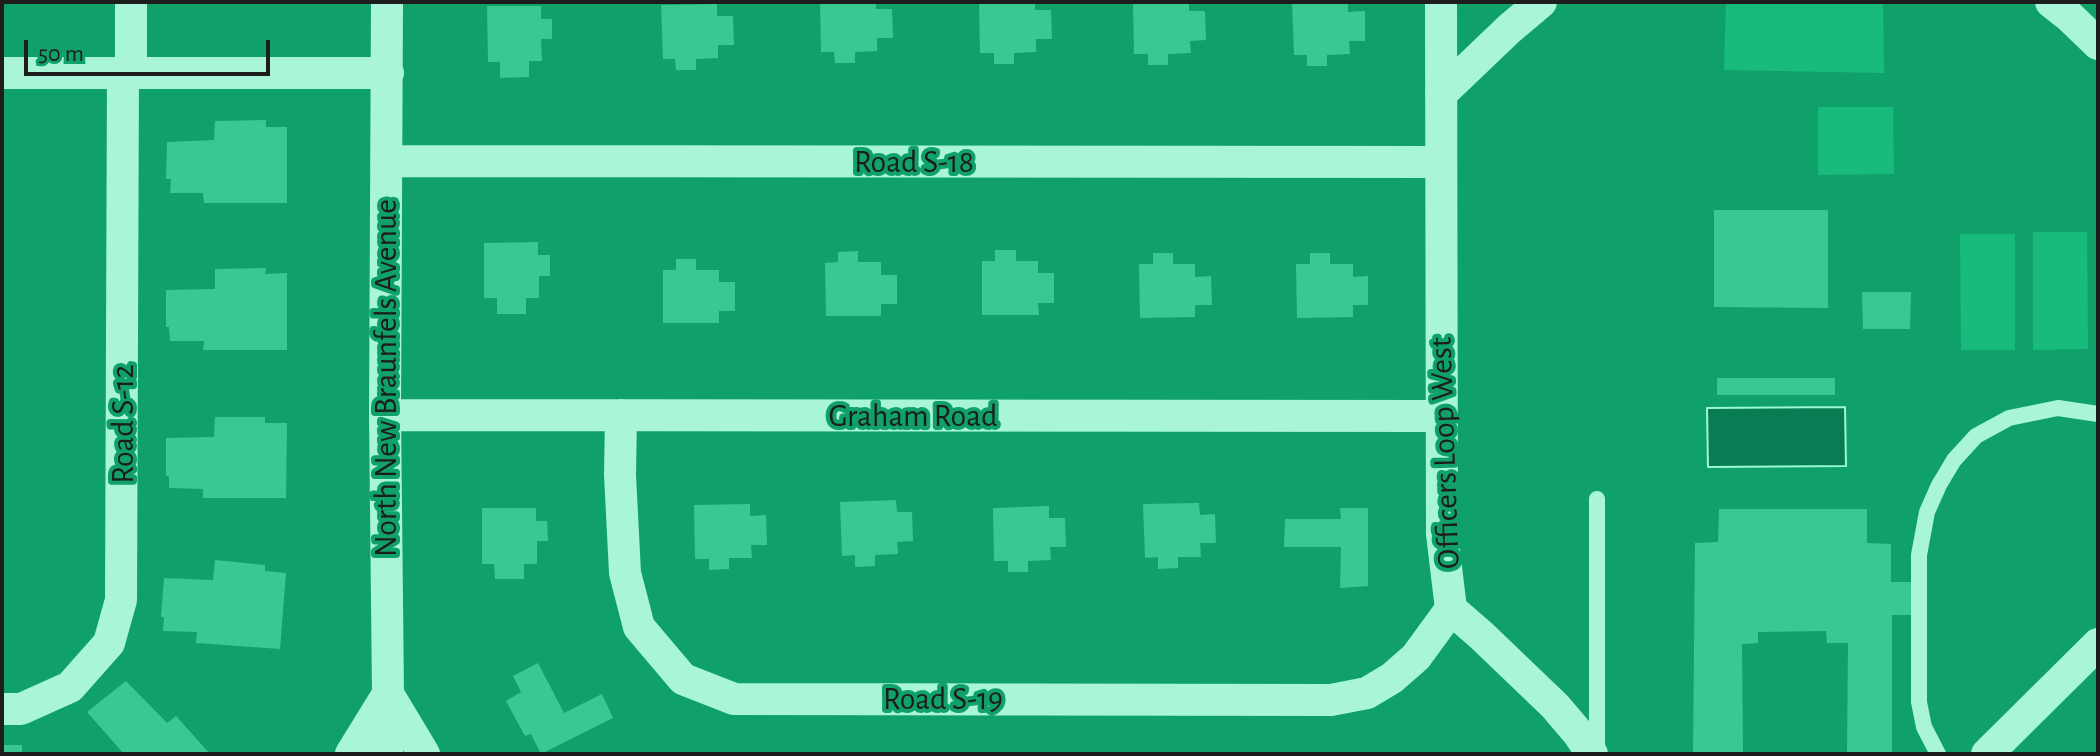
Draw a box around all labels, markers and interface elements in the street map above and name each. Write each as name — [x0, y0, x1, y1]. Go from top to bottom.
scale bar — [28, 24, 274, 74]
text: 50 m — [38, 42, 84, 66]
street label: Road S-18 — [854, 143, 974, 181]
street label: North New Braunfels Avenue — [367, 199, 405, 557]
street label: Officers Loop West — [1422, 336, 1468, 570]
street label: Road S-12 — [104, 364, 142, 484]
street label: Graham Road — [829, 397, 997, 435]
street label: Road S-19 — [883, 680, 1003, 718]

